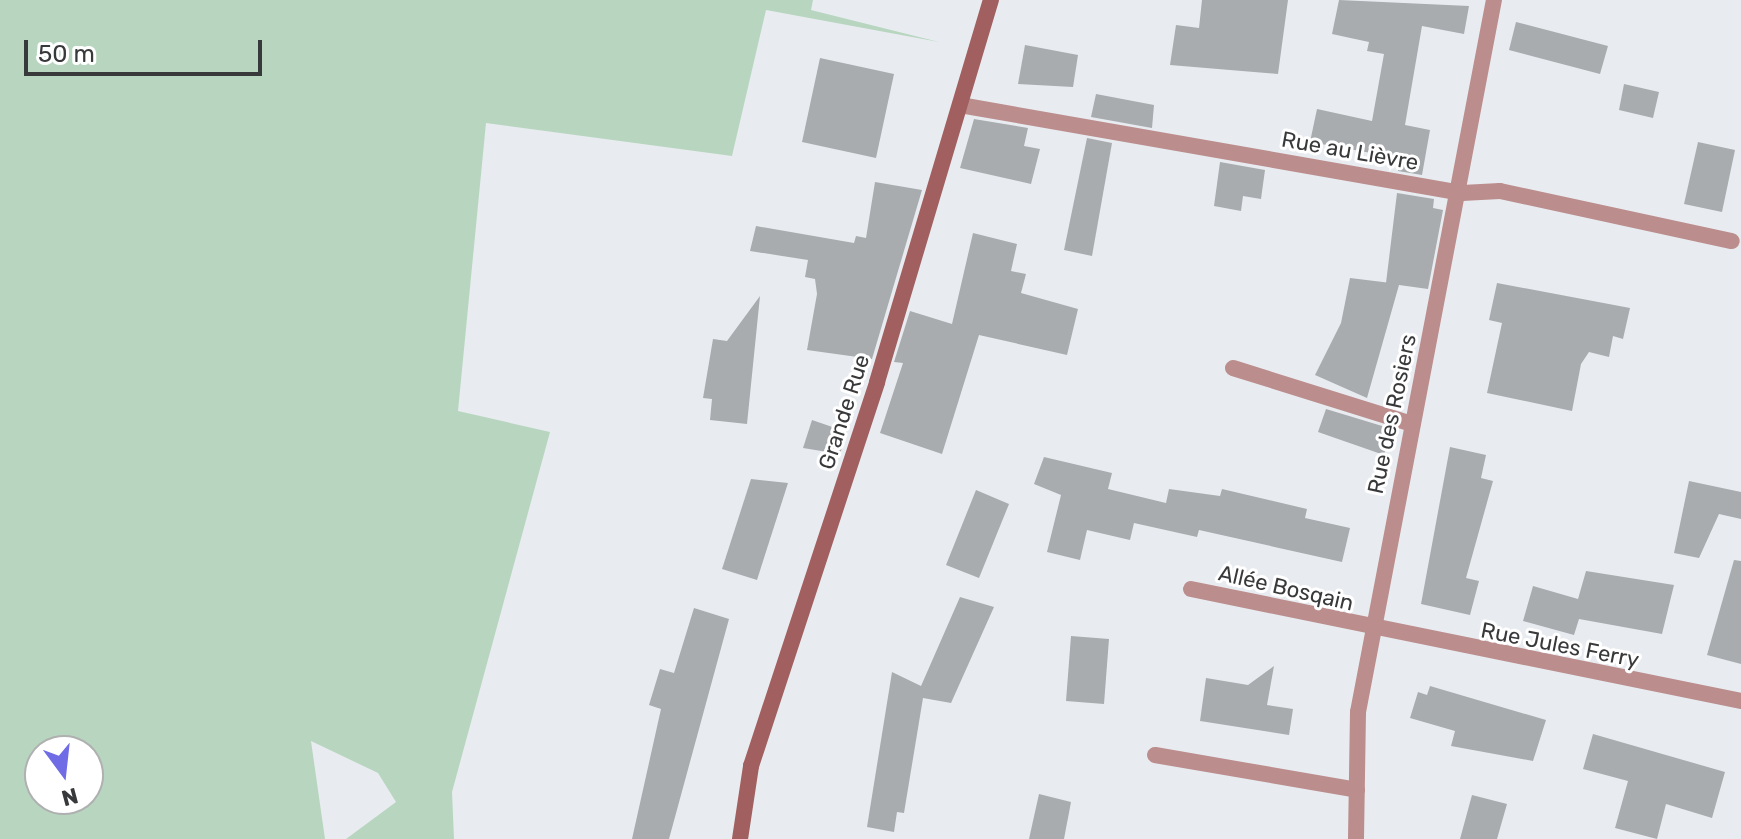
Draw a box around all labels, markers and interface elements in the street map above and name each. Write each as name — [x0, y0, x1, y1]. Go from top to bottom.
scale bar — [28, 24, 266, 74]
text: 50 m — [38, 40, 95, 68]
street label: Rue au Lièvre — [1280, 126, 1420, 176]
street label: Rue des Rosiers — [1362, 332, 1422, 496]
street label: Grande Rue — [813, 351, 875, 473]
street label: Allée Bosqain — [1216, 560, 1356, 616]
street label: Rue Jules Ferry — [1479, 617, 1641, 673]
north arrow — [24, 735, 104, 815]
text: N — [59, 782, 81, 812]

